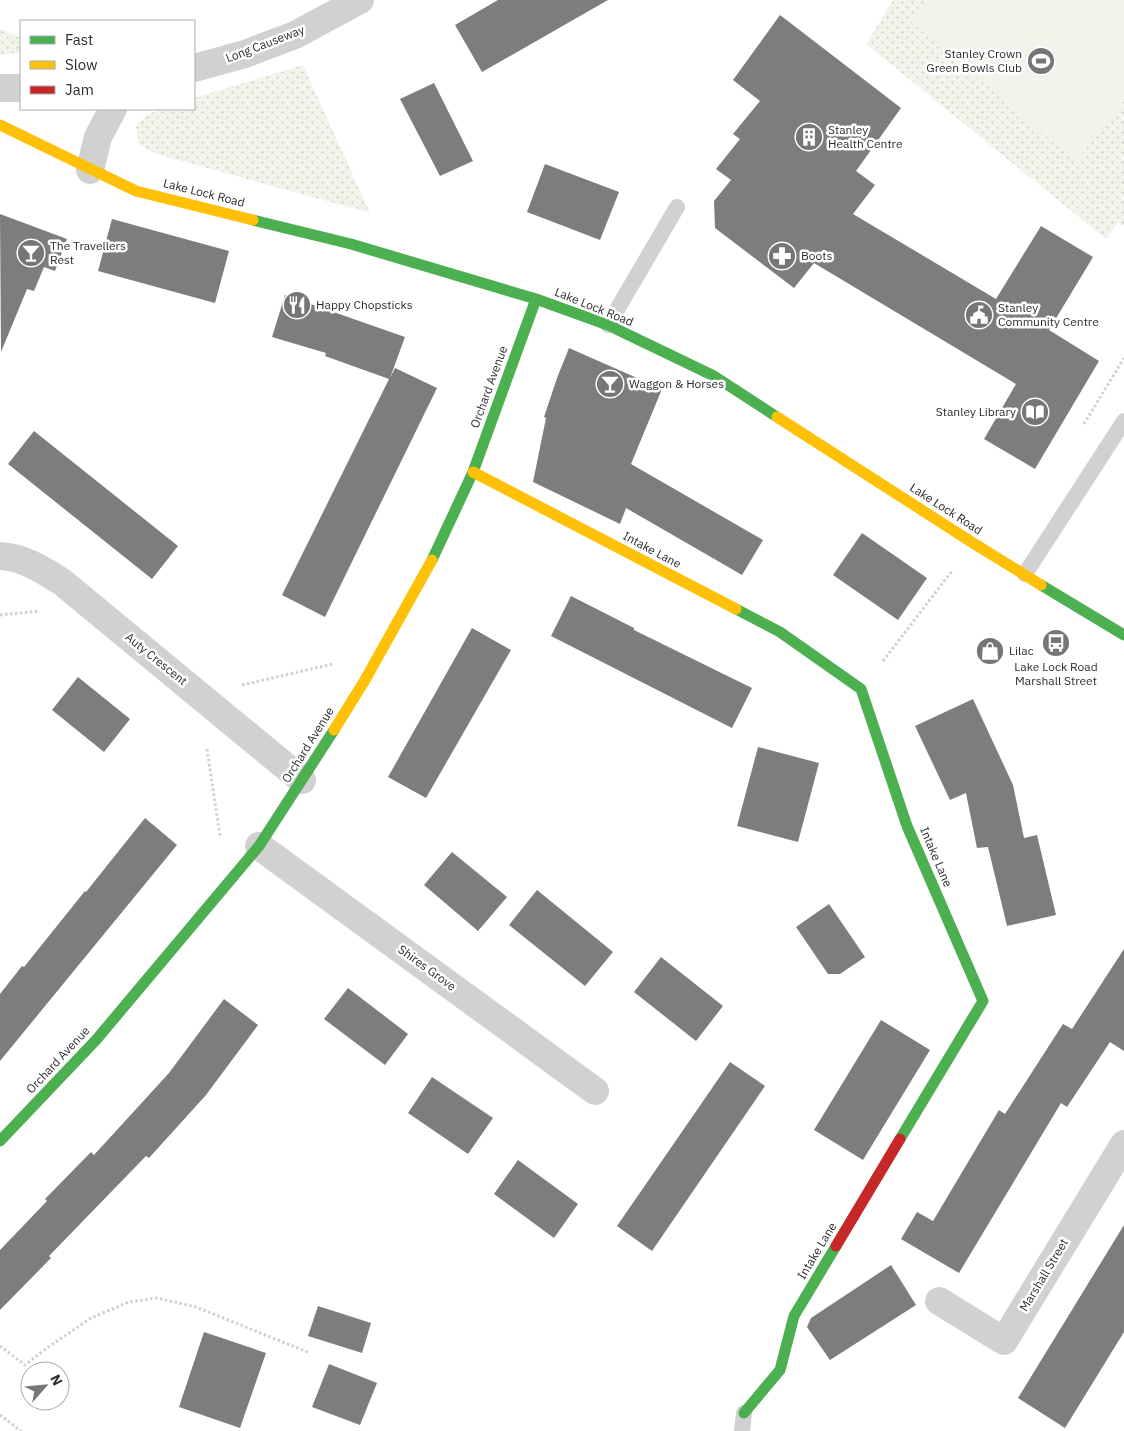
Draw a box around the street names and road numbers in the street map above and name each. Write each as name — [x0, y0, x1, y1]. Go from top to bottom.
street label: Long Causeway — [223, 22, 306, 65]
street label: Lake Lock Road — [162, 175, 246, 210]
street label: Lake Lock Road — [553, 284, 636, 329]
street label: Orchard Avenue — [467, 343, 510, 430]
street label: Lake Lock Road — [907, 480, 985, 538]
street label: Intake Lane — [621, 528, 684, 571]
street label: Auty Crescent — [122, 629, 190, 688]
street label: Orchard Avenue — [278, 704, 337, 785]
street label: Intake Lane — [917, 825, 956, 889]
street label: Shires Grove — [395, 942, 460, 994]
street label: Orchard Avenue — [23, 1023, 93, 1096]
street label: Intake Lane — [794, 1219, 840, 1282]
street label: Marshall Street — [1016, 1236, 1071, 1314]

